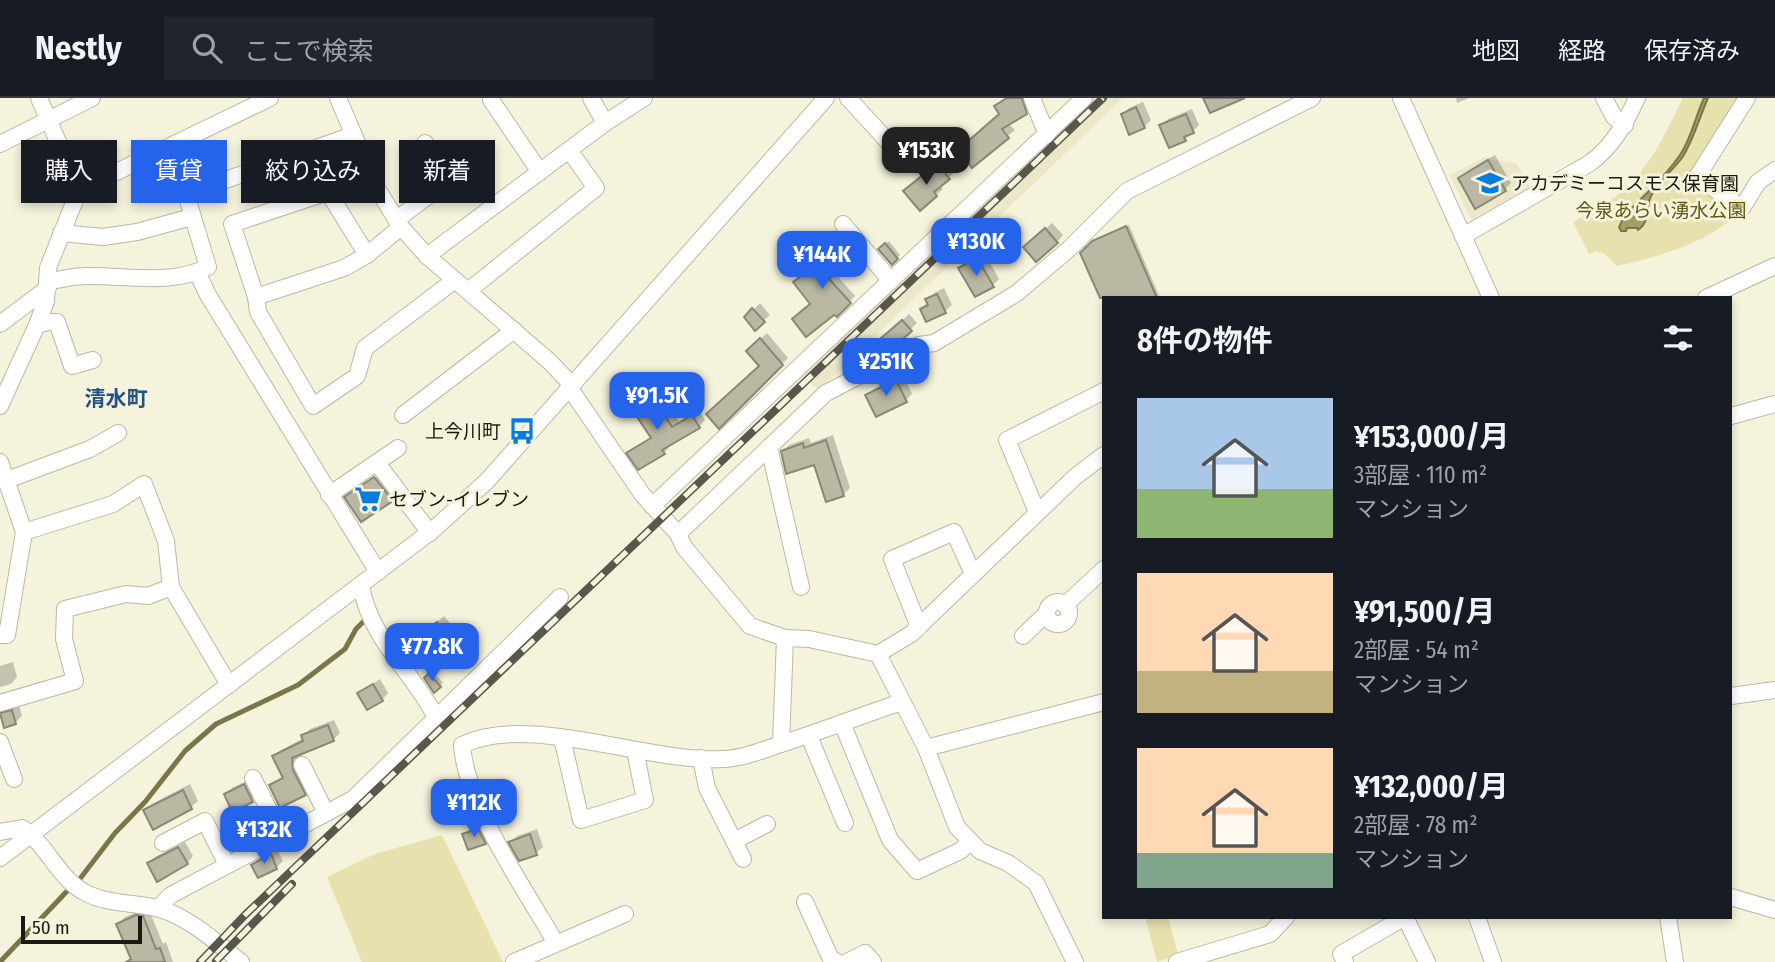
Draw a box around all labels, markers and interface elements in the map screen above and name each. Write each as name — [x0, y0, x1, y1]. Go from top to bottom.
search box — [164, 17, 654, 80]
text: Nestly — [35, 28, 122, 68]
icon: search — [188, 29, 226, 67]
text: ここで検索 — [244, 36, 374, 67]
text: 地図 — [1472, 37, 1520, 65]
text: 経路 — [1558, 37, 1606, 65]
text: 保存済み — [1644, 37, 1740, 65]
pin: ¥153K — [877, 127, 975, 187]
text: ¥153K — [898, 136, 954, 164]
chip: 購入 — [21, 140, 117, 203]
chip: 賃貸 — [131, 140, 227, 203]
chip: 絞り込み — [241, 140, 385, 203]
chip: 新着 — [399, 140, 495, 203]
school or university icon: アカデミーコスモス保育園 — [1475, 168, 1505, 198]
place label: アカデミーコスモス保育園 — [1511, 172, 1739, 195]
park label: 今泉あらい湧水公園 — [1575, 199, 1747, 222]
pin: ¥130K — [927, 218, 1025, 278]
text: ¥130K — [947, 227, 1005, 255]
pin: ¥144K — [773, 232, 871, 291]
text: ¥144K — [793, 240, 851, 268]
icon: filters — [1659, 319, 1697, 357]
text: 8件の物件 — [1137, 323, 1273, 359]
pin: ¥251K — [837, 338, 935, 398]
text: ¥251K — [858, 347, 914, 375]
pin: ¥91.5K — [600, 372, 714, 432]
text: ¥91.5K — [626, 381, 688, 409]
district label: 清水町 — [85, 386, 148, 412]
bus stop icon: 上今川町 — [507, 416, 537, 446]
text: ¥153,000/月 — [1354, 419, 1510, 455]
place label: 上今川町 — [425, 420, 501, 443]
icon: home — [1193, 426, 1277, 510]
text: 3部屋 · 110 m² — [1354, 461, 1487, 489]
supermarket icon: セブン-イレブン — [353, 484, 383, 514]
place label: セブン-イレブン — [389, 488, 529, 511]
text: マンション — [1354, 495, 1469, 523]
text: ¥91,500/月 — [1354, 594, 1495, 630]
icon: home — [1193, 601, 1277, 685]
pin: ¥77.8K — [375, 624, 489, 683]
text: ¥77.8K — [401, 632, 463, 660]
text: 2部屋 · 54 m² — [1354, 636, 1479, 664]
text: マンション — [1354, 670, 1469, 698]
text: ¥132,000/月 — [1354, 769, 1509, 805]
icon: home — [1193, 776, 1277, 860]
pin: ¥112K — [425, 780, 523, 839]
text: ¥112K — [447, 788, 501, 816]
pin: ¥132K — [215, 806, 313, 866]
text: 2部屋 · 78 m² — [1354, 811, 1478, 839]
text: ¥132K — [236, 815, 292, 843]
text: マンション — [1354, 845, 1469, 873]
scale bar — [21, 913, 142, 945]
text: 50 m — [32, 916, 70, 939]

